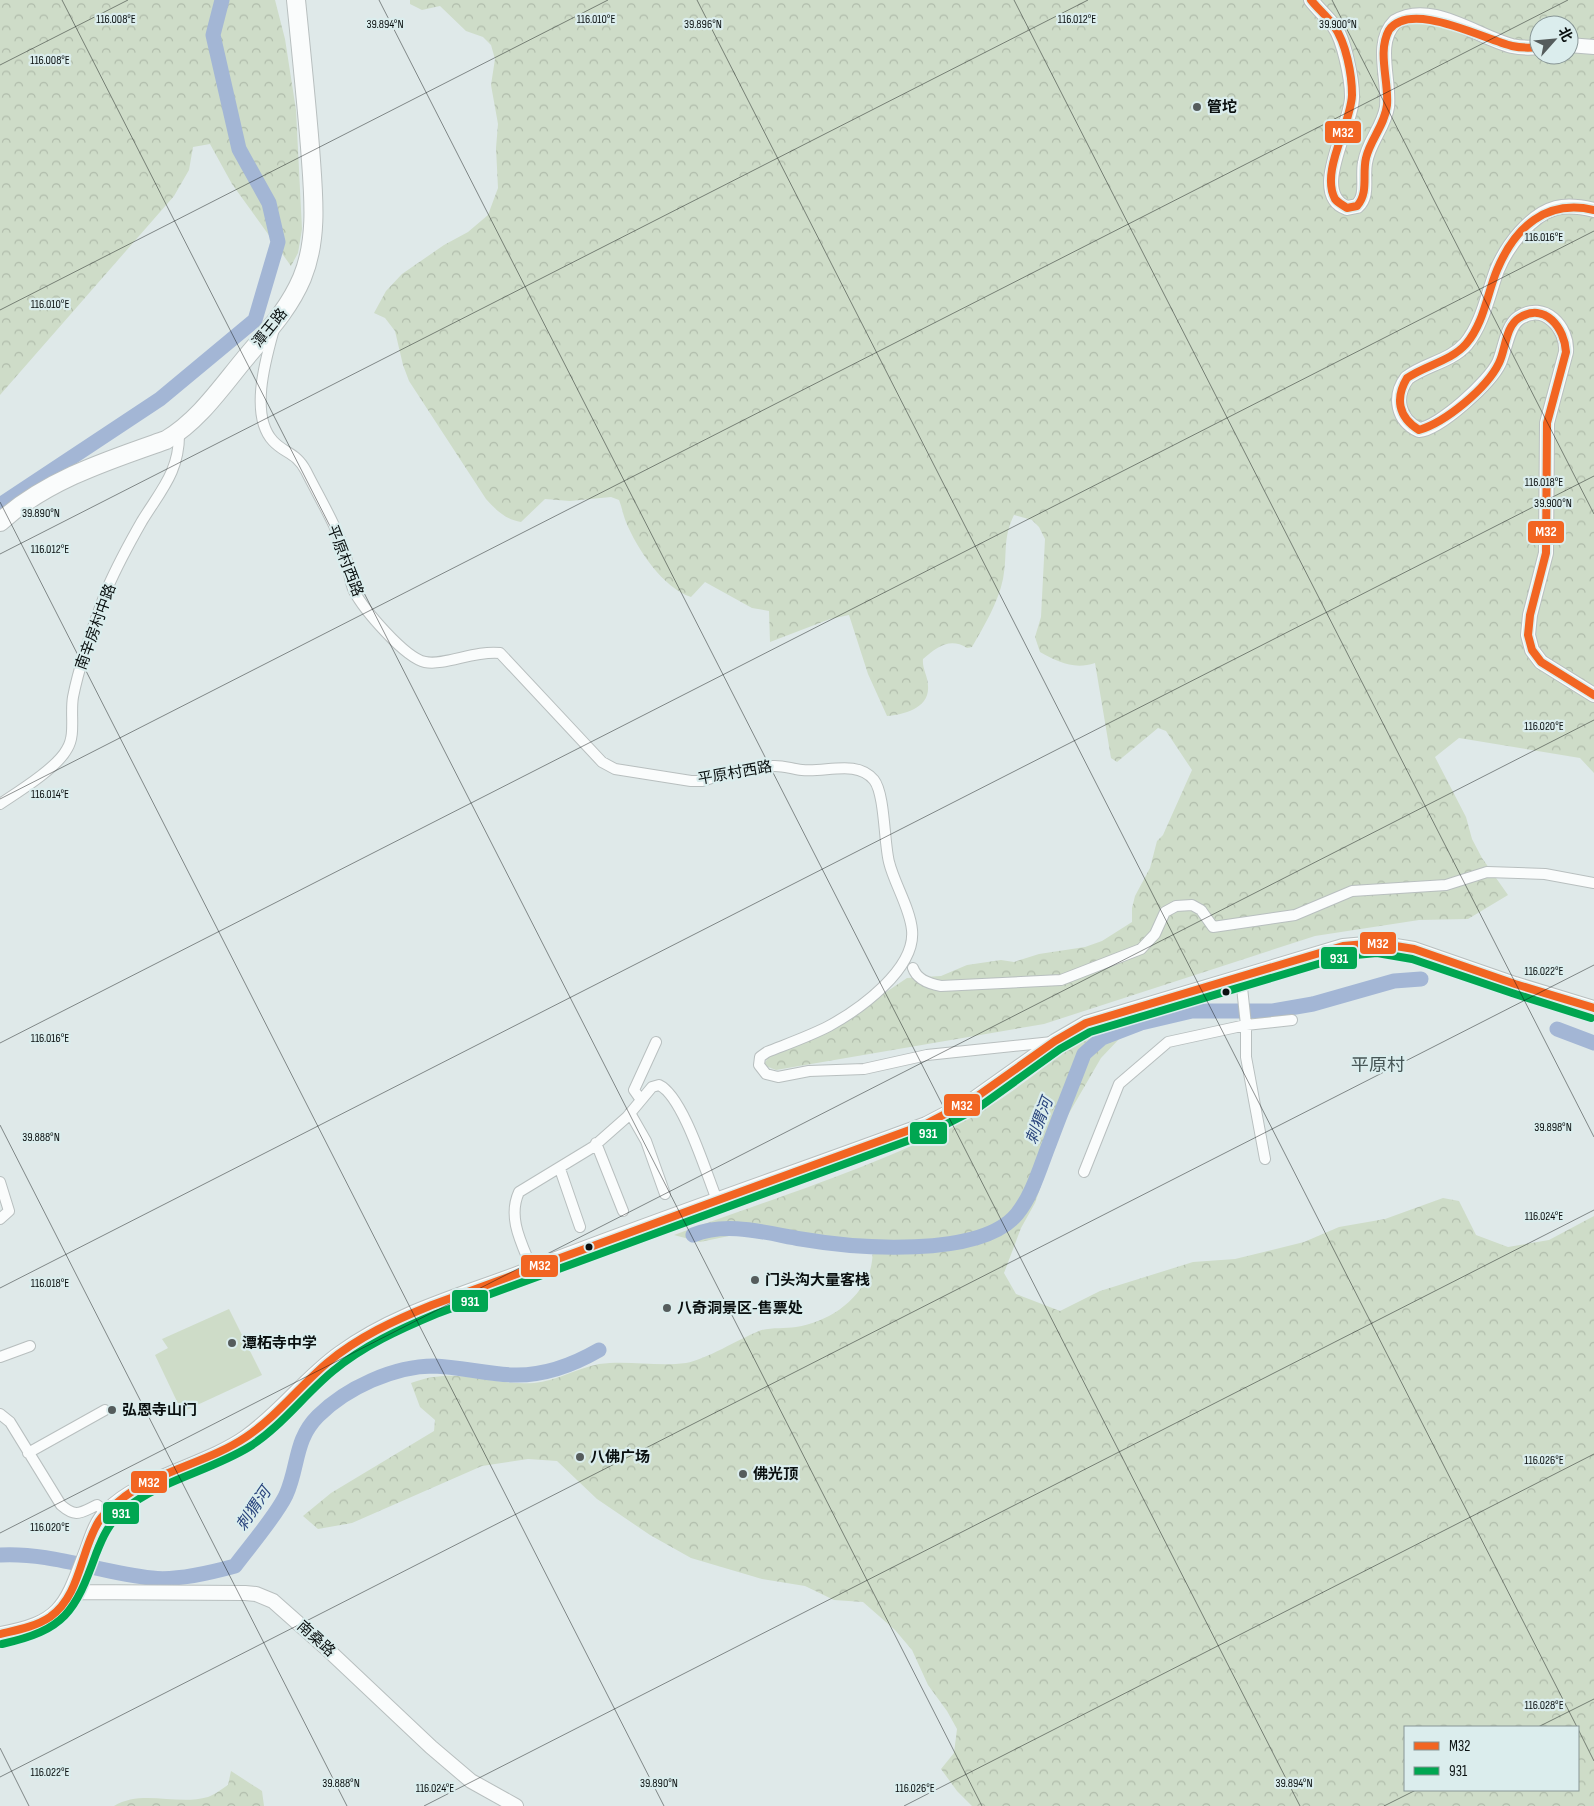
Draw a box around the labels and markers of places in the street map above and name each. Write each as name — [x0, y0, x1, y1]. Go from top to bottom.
place label: 管坨 — [1207, 98, 1237, 117]
marker: 管坨 — [1191, 101, 1203, 113]
unlabelled marker — [1221, 987, 1231, 997]
unlabelled marker — [584, 1242, 594, 1252]
place label: 门头沟大量客栈 — [765, 1271, 870, 1290]
marker: 门头沟大量客栈 — [749, 1274, 761, 1286]
place label: 八奇洞景区-售票处 — [677, 1299, 803, 1318]
marker: 八奇洞景区-售票处 — [661, 1302, 673, 1314]
place label: 潭柘寺中学 — [242, 1334, 317, 1353]
marker: 潭柘寺中学 — [226, 1337, 238, 1349]
place label: 弘恩寺山门 — [122, 1401, 197, 1420]
marker: 弘恩寺山门 — [106, 1404, 118, 1416]
place label: 八佛广场 — [590, 1448, 650, 1467]
marker: 八佛广场 — [574, 1451, 586, 1463]
place label: 佛光顶 — [753, 1465, 799, 1484]
marker: 佛光顶 — [737, 1468, 749, 1480]

